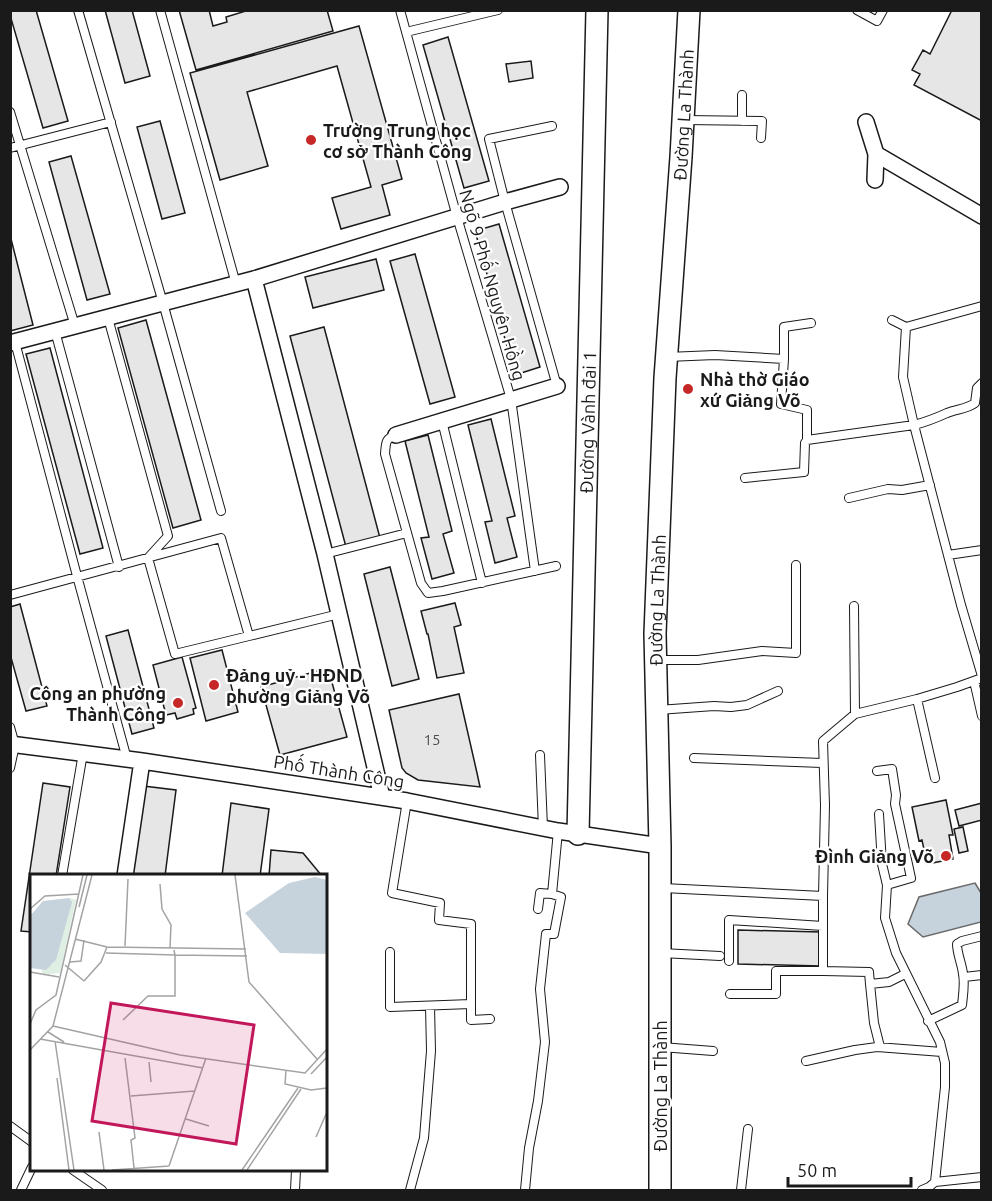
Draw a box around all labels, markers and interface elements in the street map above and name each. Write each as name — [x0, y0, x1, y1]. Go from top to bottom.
street label: Đường La Thành — [669, 49, 697, 181]
place label: Trường Trung học cơ sở Thành Công — [323, 120, 472, 161]
marker: Trường Trung học cơ sở Thành Công — [304, 133, 318, 147]
street label: Ngõ 9 Phố Nguyên Hồng — [456, 186, 532, 383]
street label: Đường Vành đai 1 — [576, 351, 599, 494]
place label: Nhà thờ Giáo xứ Giảng Võ — [700, 369, 809, 410]
marker: Nhà thờ Giáo xứ Giảng Võ — [681, 382, 695, 396]
street label: Đường La Thành — [645, 534, 669, 666]
place label: Đảng uỷ - HĐND phường Giảng Võ — [226, 665, 370, 706]
marker: Đảng uỷ - HĐND phường Giảng Võ — [207, 678, 221, 692]
place label: Công an phường Thành Công — [29, 683, 166, 724]
marker: Công an phường Thành Công — [171, 696, 185, 710]
house number: 15 — [424, 731, 440, 748]
street label: Phố Thành Công — [272, 748, 406, 791]
place label: Đình Giảng Võ — [815, 846, 934, 866]
marker: Đình Giảng Võ — [939, 849, 953, 863]
inset map — [30, 874, 327, 1171]
street label: Đường La Thành — [650, 1020, 670, 1152]
scale bar — [788, 1150, 911, 1188]
text: 50 m — [797, 1160, 837, 1180]

